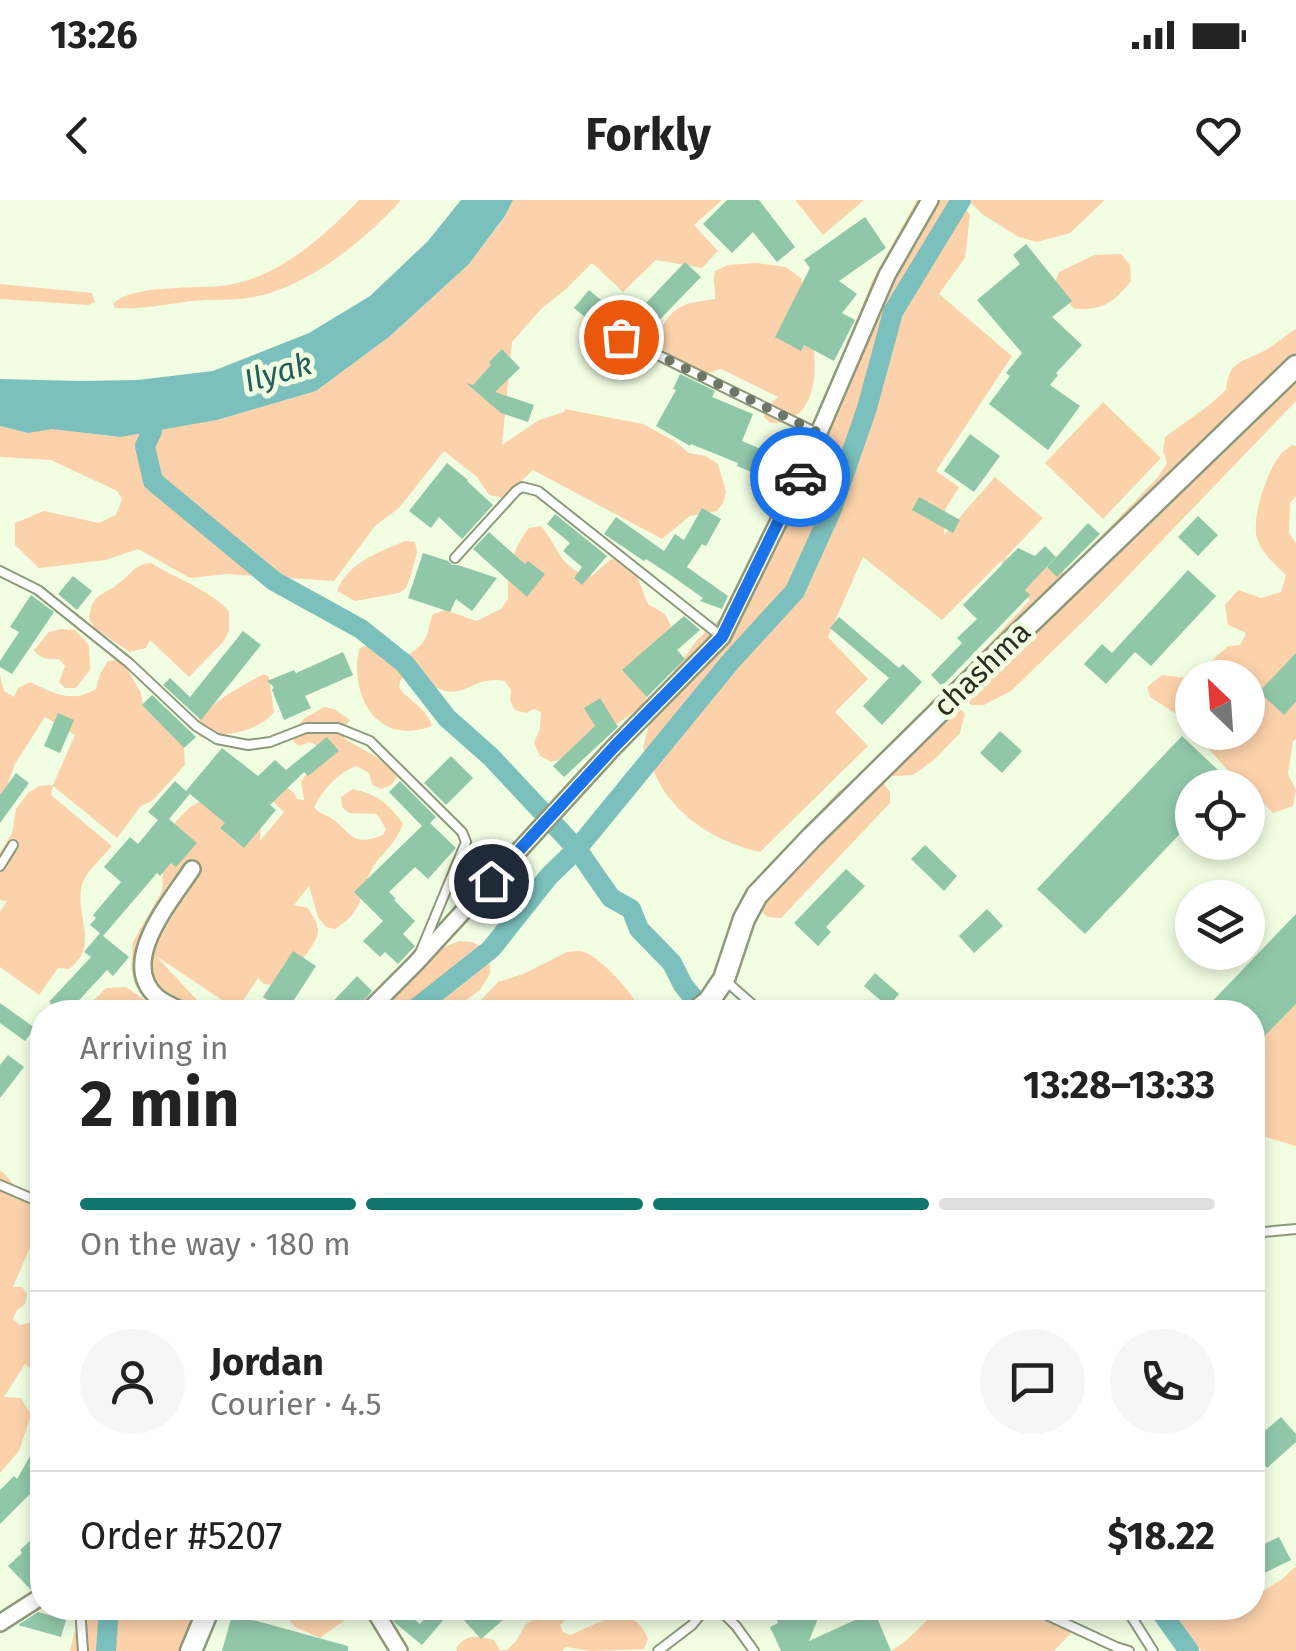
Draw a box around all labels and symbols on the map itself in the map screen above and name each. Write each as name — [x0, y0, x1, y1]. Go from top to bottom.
pin — [579, 295, 664, 380]
water label: Ilyak — [239, 344, 317, 400]
courier — [750, 427, 850, 527]
street label: сhashma — [926, 614, 1038, 724]
north arrow — [1175, 660, 1265, 750]
pin — [449, 839, 534, 924]

